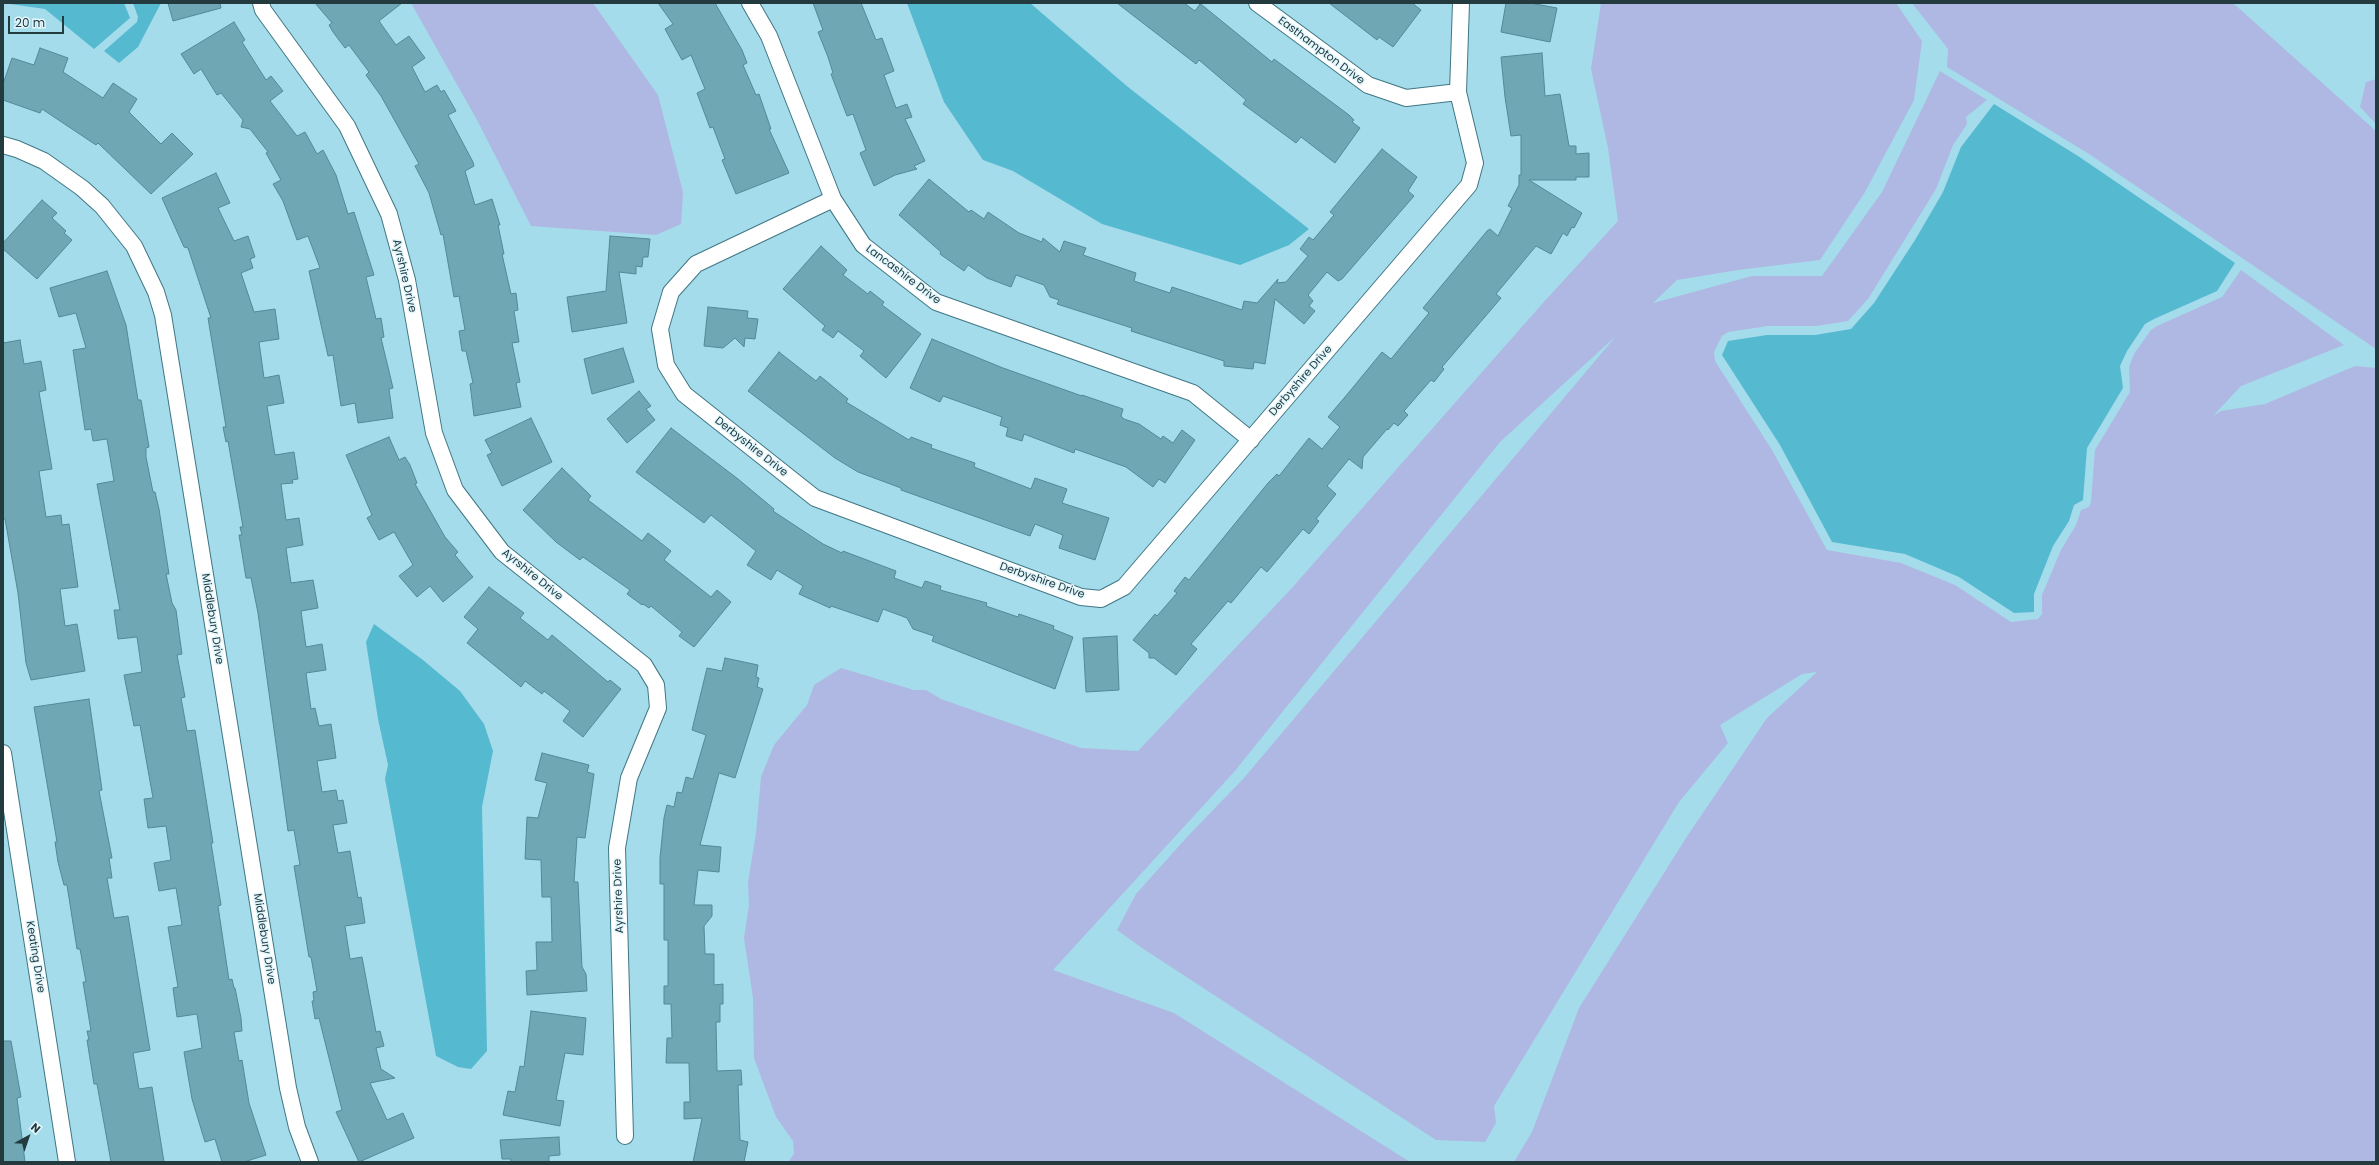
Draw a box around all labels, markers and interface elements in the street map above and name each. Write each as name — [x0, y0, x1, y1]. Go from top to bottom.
scale bar — [10, 8, 66, 34]
text: 20 m — [15, 14, 45, 31]
street label: Easthampton Drive — [1275, 14, 1367, 88]
street label: Ayrshire Drive — [389, 238, 419, 314]
street label: Lancashire Drive — [863, 243, 943, 307]
street label: Derbyshire Drive — [1267, 343, 1335, 419]
street label: Derbyshire Drive — [712, 414, 790, 480]
street label: Ayrshire Drive — [499, 546, 565, 604]
street label: Derbyshire Drive — [998, 560, 1086, 602]
street label: Middlebury Drive — [198, 573, 226, 665]
street label: Ayrshire Drive — [611, 858, 627, 934]
street label: Middlebury Drive — [250, 893, 278, 985]
street label: Keating Drive — [23, 920, 47, 994]
north arrow — [8, 1117, 48, 1157]
text: N — [27, 1119, 44, 1137]

